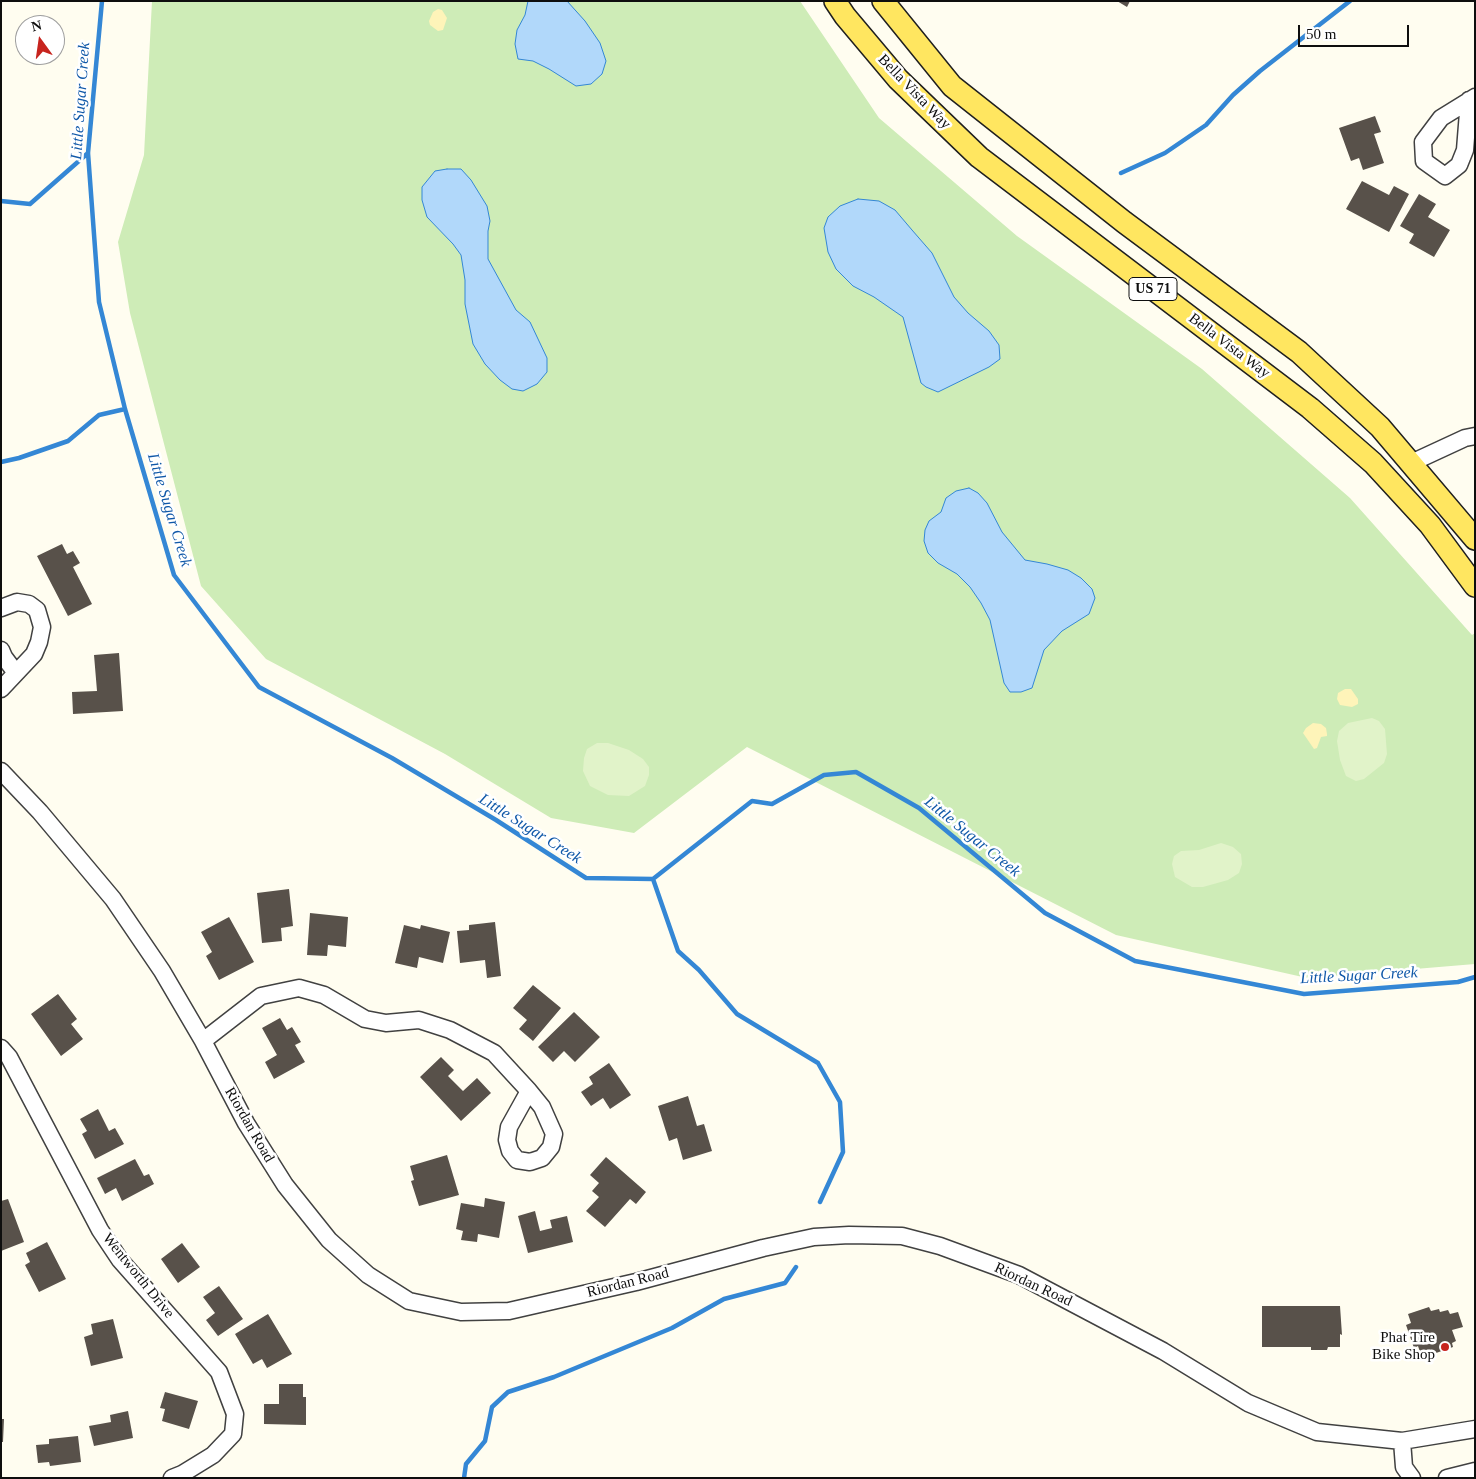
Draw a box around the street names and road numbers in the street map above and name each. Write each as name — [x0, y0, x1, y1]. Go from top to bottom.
street label: Bella Vista Way — [874, 51, 954, 133]
road number: US 71 — [1129, 278, 1177, 300]
street label: Bella Vista Way — [1185, 310, 1273, 382]
street label: Riordan Road — [220, 1084, 278, 1166]
street label: Wentworth Drive — [98, 1230, 178, 1322]
street label: Riordan Road — [991, 1259, 1075, 1311]
street label: Riordan Road — [585, 1264, 671, 1302]

